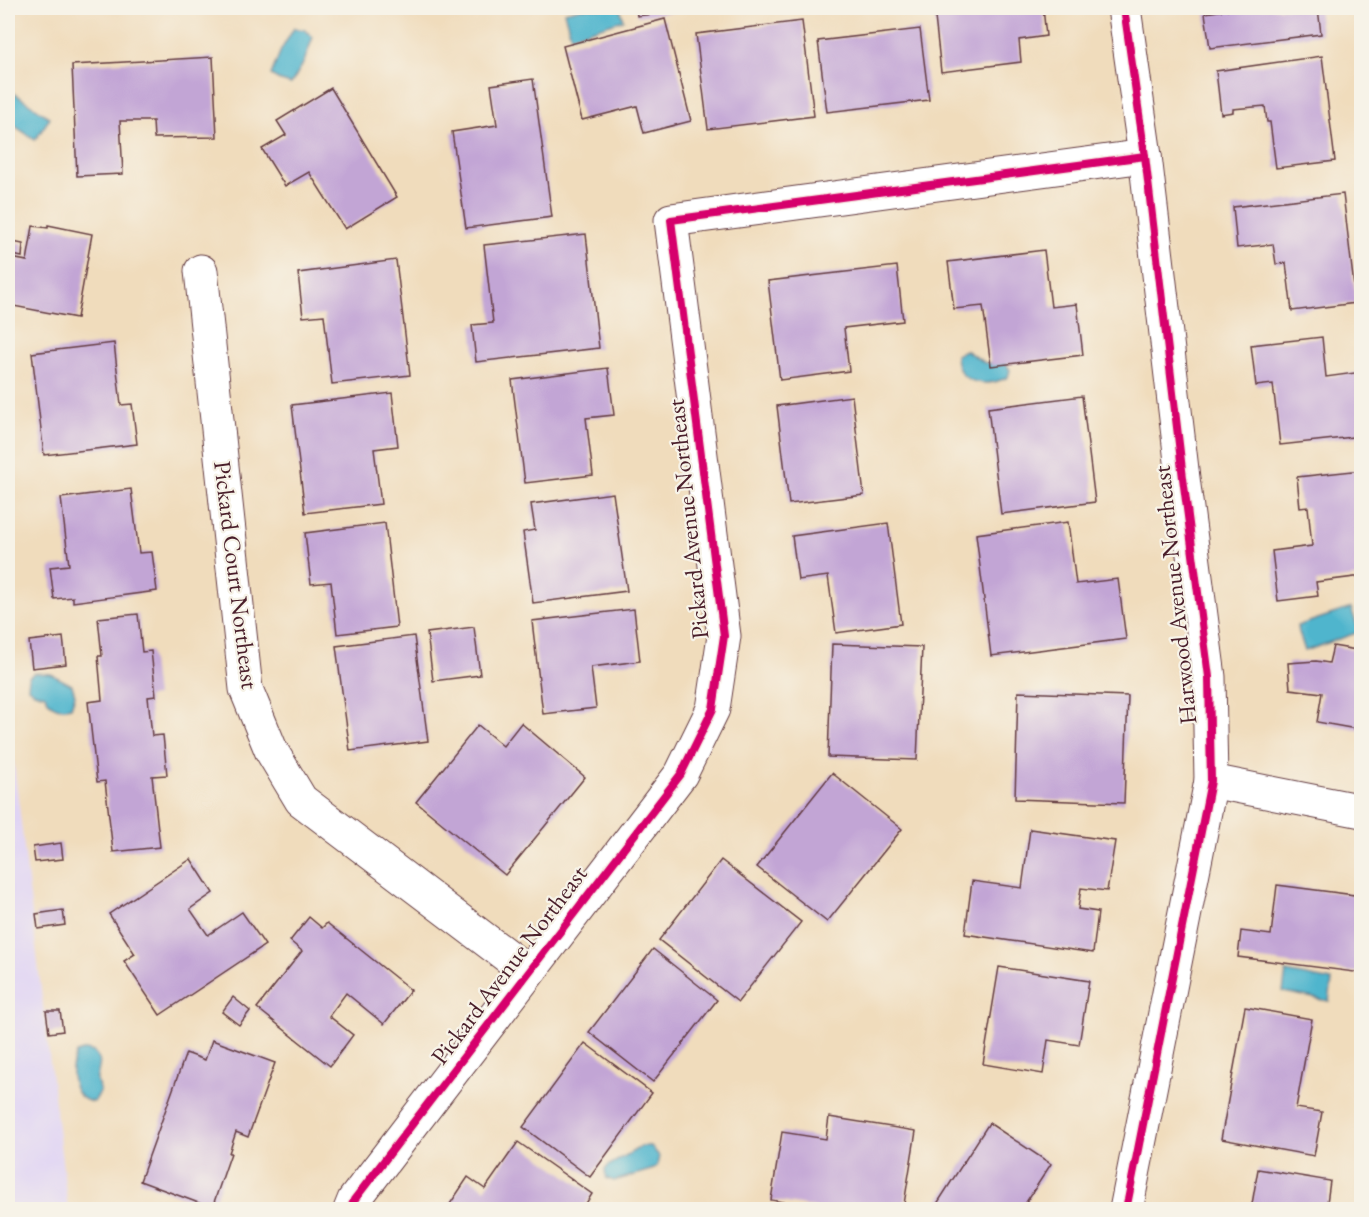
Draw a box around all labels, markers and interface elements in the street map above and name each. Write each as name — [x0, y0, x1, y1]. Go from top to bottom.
street label: Pickard Avenue Northeast — [659, 397, 716, 641]
street label: Pickard Court Northeast — [207, 459, 266, 691]
street label: Harwood Avenue Northeast — [1145, 464, 1204, 726]
street label: Pickard Avenue Northeast — [424, 859, 594, 1070]

